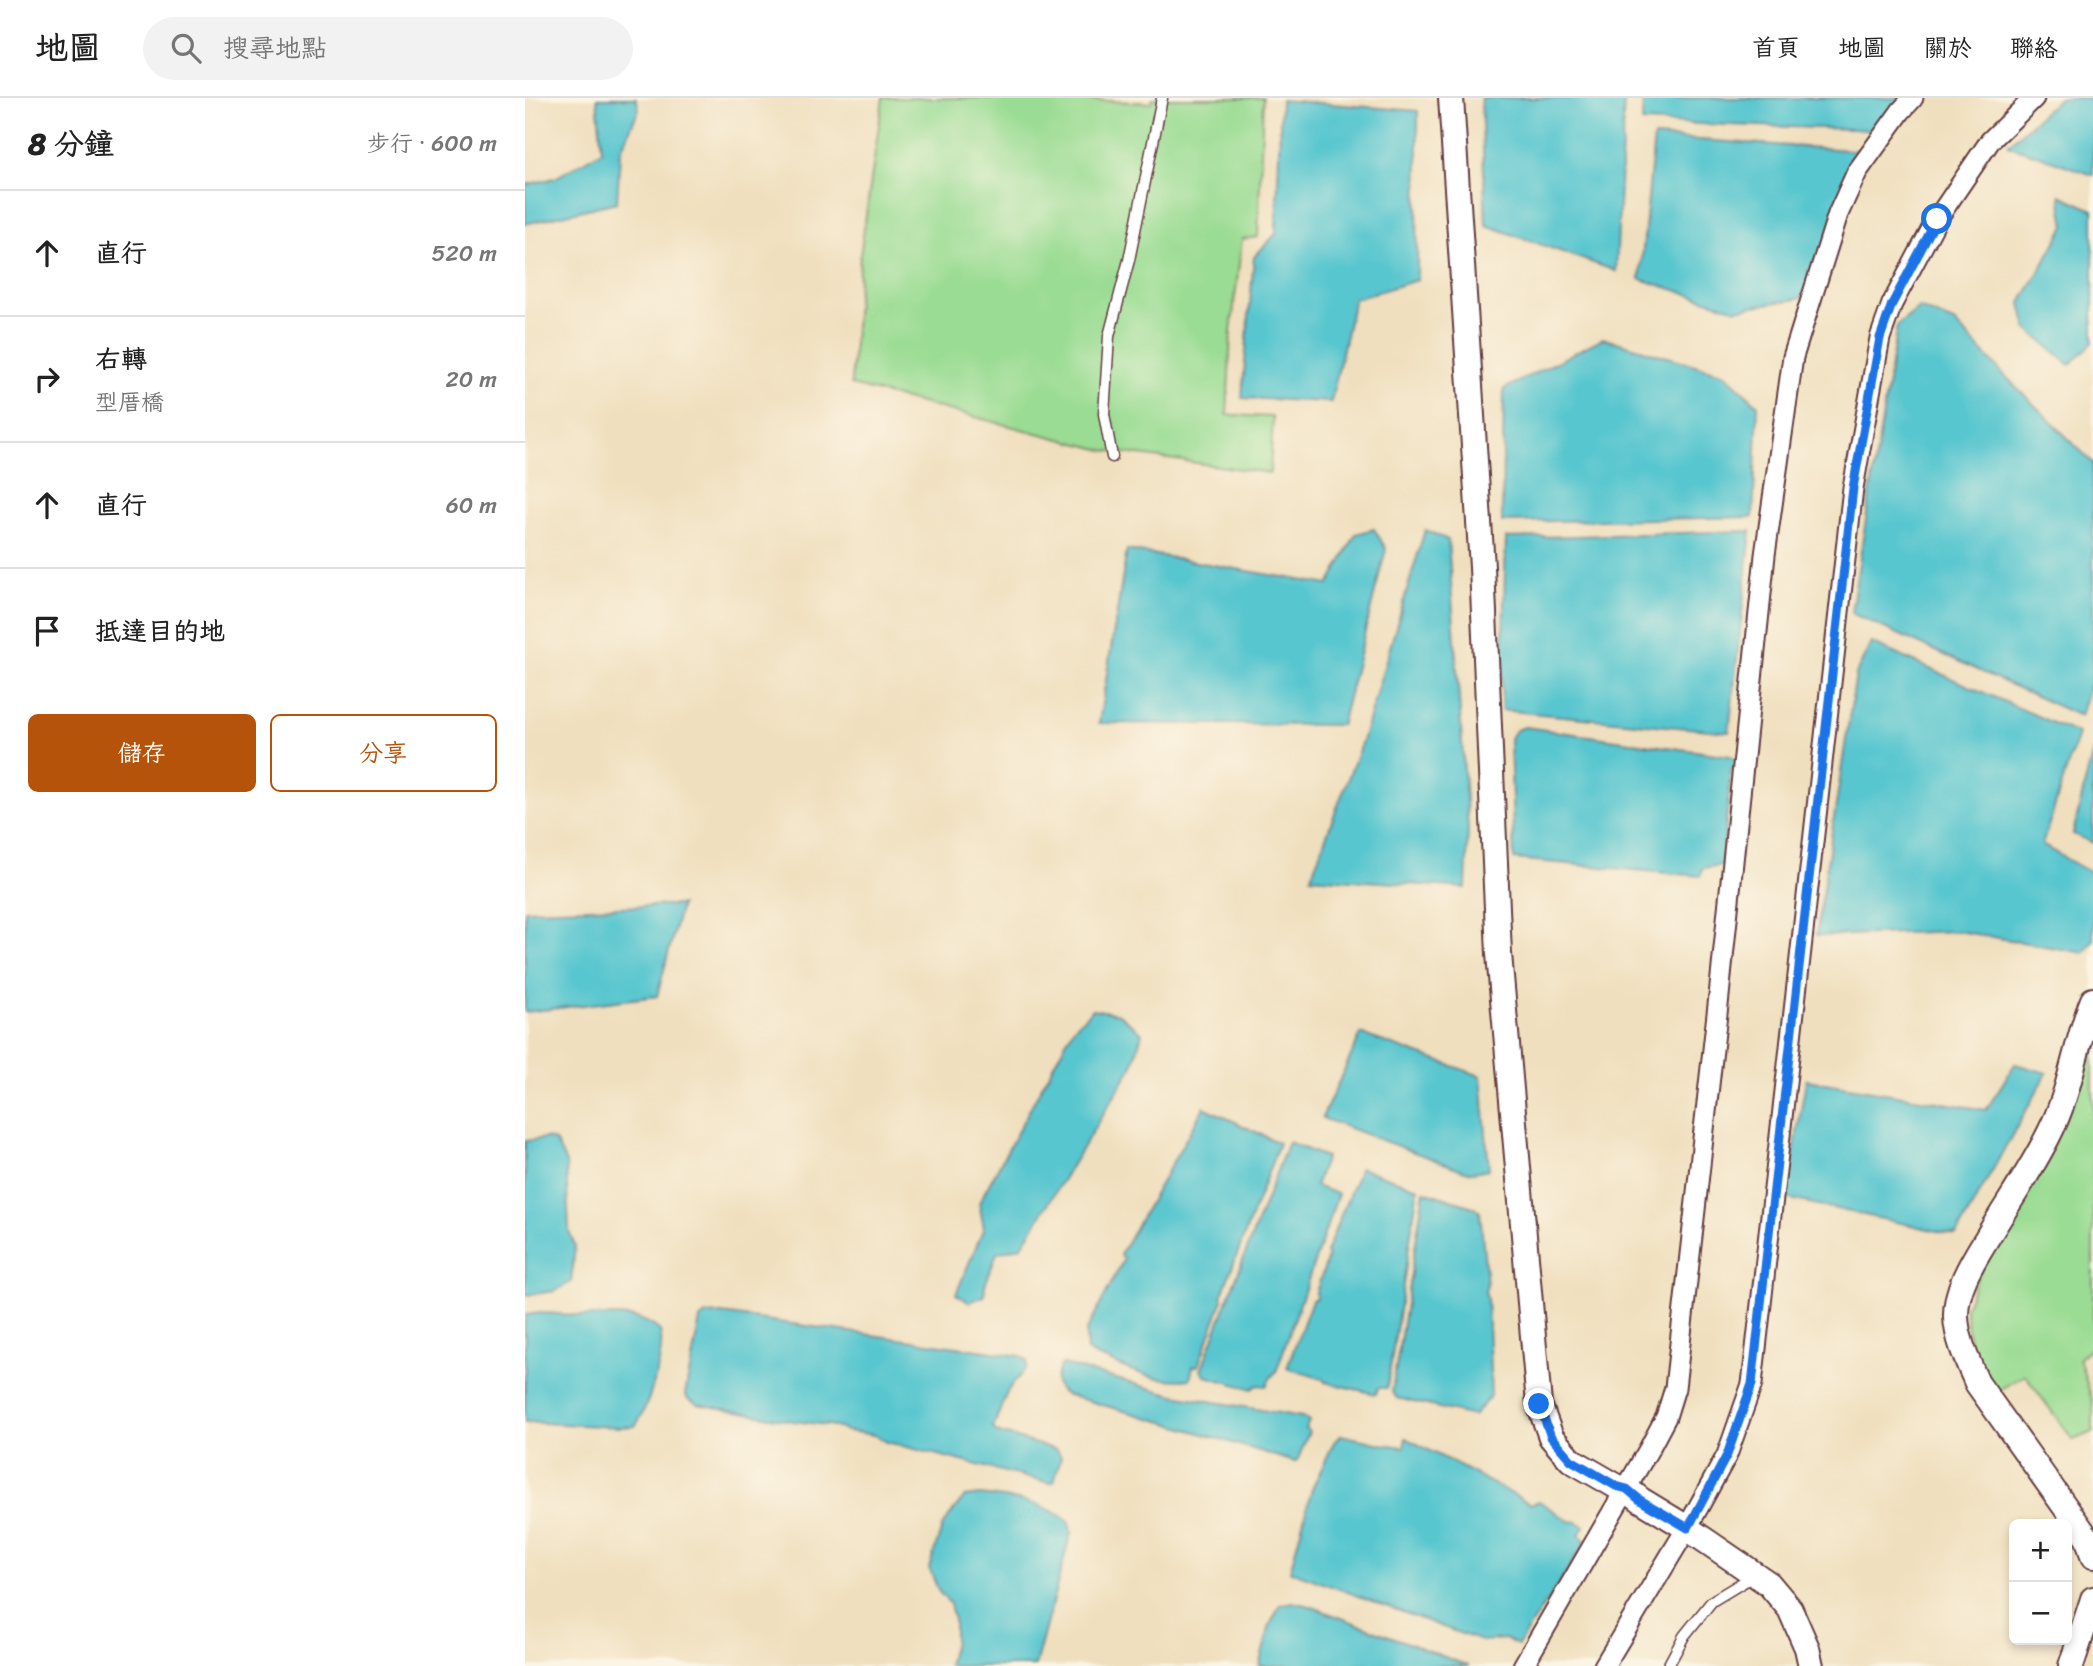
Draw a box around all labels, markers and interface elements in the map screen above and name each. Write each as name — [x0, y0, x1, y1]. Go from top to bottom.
search box — [143, 17, 633, 80]
text: 地圖 — [35, 19, 101, 77]
text: 搜尋地點 — [223, 25, 327, 71]
text: 首頁 — [1752, 27, 1800, 69]
text: 地圖 — [1838, 27, 1886, 69]
text: 關於 — [1924, 27, 1972, 69]
text: 聯絡 — [2010, 27, 2058, 69]
icon: search — [167, 29, 205, 67]
text: 8 分鐘 — [28, 117, 114, 171]
text: 步行 · 600 m — [367, 123, 497, 164]
route start — [1921, 203, 1952, 234]
text: 直行 — [95, 230, 147, 276]
text: 520 m — [431, 233, 497, 274]
icon: ahead — [28, 234, 66, 272]
text: 右轉 — [95, 336, 147, 382]
text: 20 m — [446, 359, 497, 400]
icon: right — [28, 360, 66, 398]
text: 型厝橋 — [95, 382, 164, 423]
text: 直行 — [95, 482, 147, 528]
text: 60 m — [446, 485, 497, 526]
icon: ahead — [28, 486, 66, 524]
text: 抵達目的地 — [95, 608, 225, 654]
icon: arrive — [28, 612, 66, 650]
button: 儲存 — [28, 714, 256, 792]
button: 分享 — [270, 714, 497, 792]
route end — [1523, 1388, 1554, 1419]
map controls — [2009, 1519, 2072, 1645]
button: + — [2009, 1519, 2072, 1582]
button: − — [2009, 1582, 2072, 1645]

